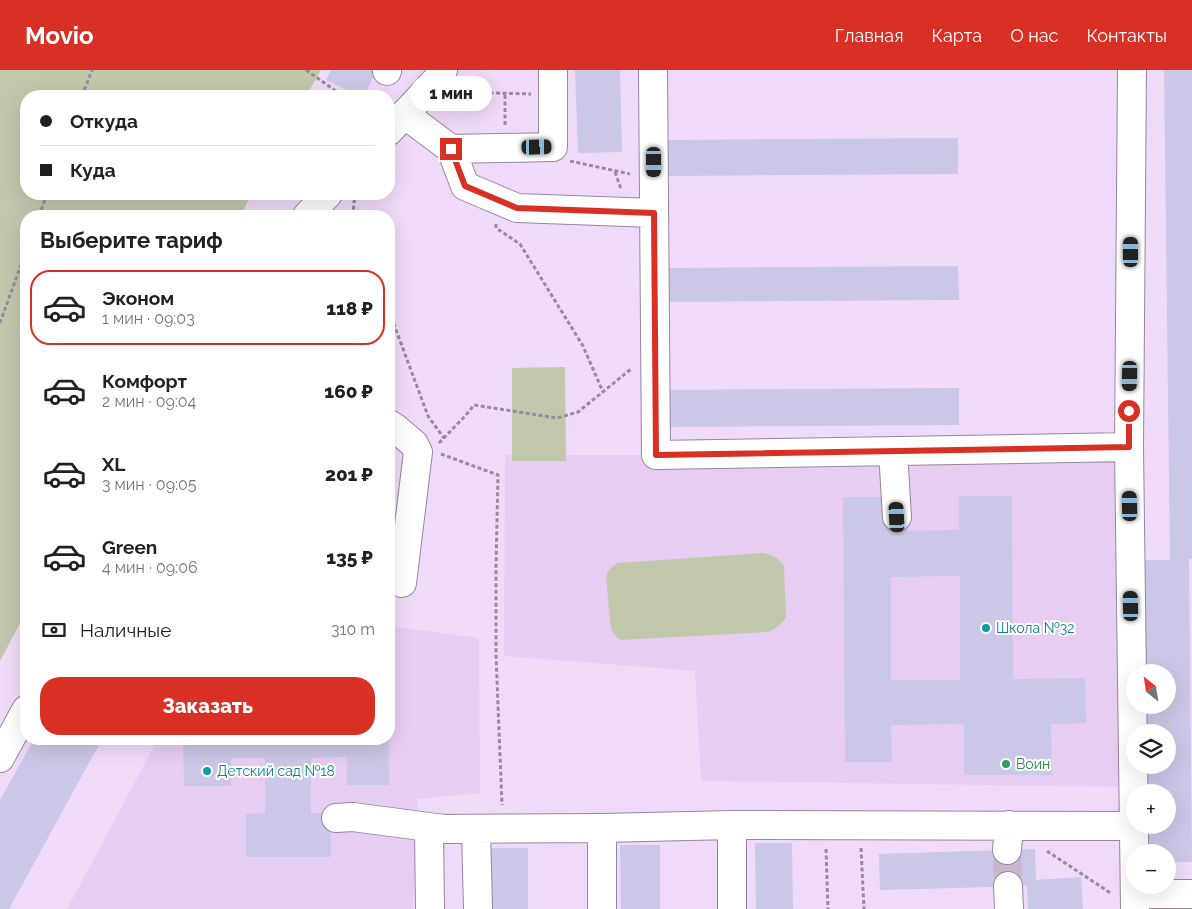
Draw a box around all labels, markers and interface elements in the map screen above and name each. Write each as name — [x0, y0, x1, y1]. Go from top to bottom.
text: Movio — [25, 21, 94, 50]
text: Главная — [835, 25, 903, 46]
text: Карта — [931, 25, 982, 46]
text: О нас — [1010, 25, 1058, 46]
text: Контакты — [1086, 25, 1167, 46]
callout: 1 мин — [410, 77, 492, 112]
text: 1 мин — [429, 84, 473, 103]
text: Откуда — [70, 110, 138, 132]
route end — [440, 138, 462, 160]
car — [521, 139, 552, 155]
car — [646, 147, 661, 177]
text: Куда — [70, 159, 116, 181]
text: Выберите тариф — [40, 227, 223, 253]
car — [1123, 237, 1138, 267]
icon: car — [42, 285, 87, 330]
text: Эконом — [102, 287, 174, 309]
text: 118 ₽ — [326, 297, 373, 319]
text: 1 мин · 09:03 — [102, 309, 195, 328]
car — [1122, 361, 1137, 391]
icon: car — [42, 368, 87, 413]
text: Комфорт — [102, 370, 187, 392]
text: 160 ₽ — [324, 380, 373, 402]
text: 2 мин · 09:04 — [102, 392, 196, 411]
route start — [1118, 400, 1140, 422]
icon: car — [42, 451, 87, 496]
text: XL — [102, 453, 125, 475]
text: 201 ₽ — [325, 463, 373, 485]
text: 3 мин · 09:05 — [102, 475, 197, 494]
car — [1122, 491, 1137, 521]
car — [888, 502, 905, 532]
icon: car — [42, 534, 87, 579]
text: Green — [102, 536, 157, 558]
text: 135 ₽ — [326, 546, 373, 568]
text: 4 мин · 09:06 — [102, 558, 198, 577]
car — [1123, 591, 1138, 621]
icon: cash — [40, 616, 68, 644]
text: Наличные — [80, 619, 171, 641]
text: 310 m — [331, 620, 375, 639]
place label: Школа №32 — [996, 620, 1074, 636]
marker: Школа №32 — [980, 622, 992, 634]
north arrow — [1126, 664, 1176, 714]
map controls — [1126, 664, 1176, 894]
button: Заказать — [40, 677, 375, 735]
button: layers — [1126, 724, 1176, 774]
place label: Воин — [1016, 756, 1050, 772]
marker: Воин — [1000, 758, 1012, 770]
place label: Детский сад №18 — [217, 763, 335, 779]
marker: Детский сад №18 — [201, 765, 213, 777]
button: + — [1126, 784, 1176, 834]
button: − — [1126, 844, 1176, 894]

